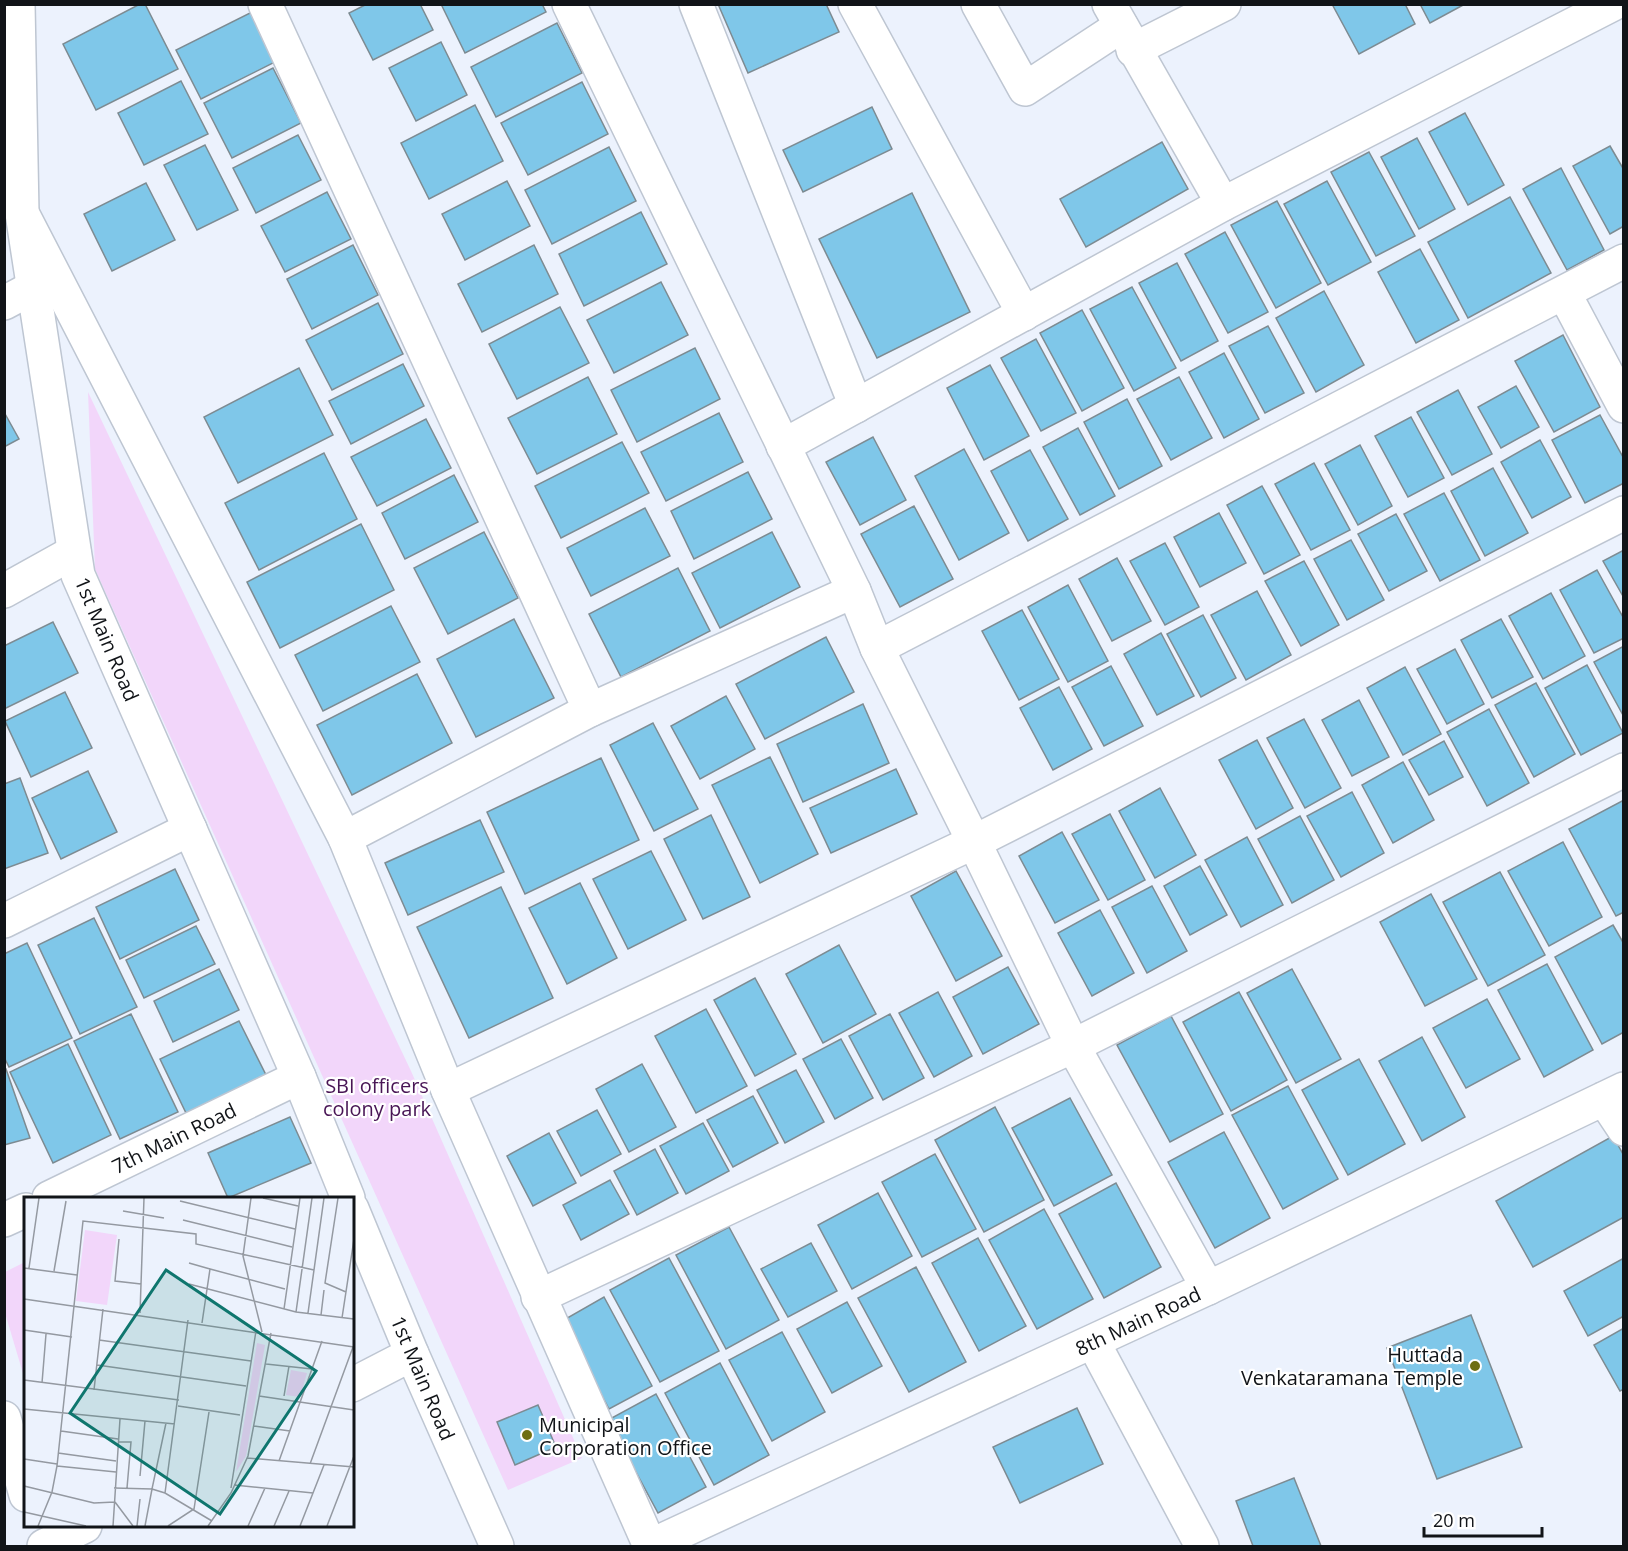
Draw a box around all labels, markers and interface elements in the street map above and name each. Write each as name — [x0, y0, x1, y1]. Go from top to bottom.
street label: 1st Main Road — [69, 573, 145, 705]
park label: SBI officers colony park — [323, 1072, 432, 1122]
street label: 7th Main Road — [107, 1096, 241, 1180]
inset map — [24, 1197, 354, 1527]
street label: 8th Main Road — [1071, 1280, 1205, 1362]
street label: 1st Main Road — [385, 1312, 461, 1444]
place label: Huttada Venkataramana Temple — [1241, 1341, 1463, 1391]
marker: Huttada Venkataramana Temple — [1468, 1359, 1482, 1373]
place label: Municipal Corporation Office — [539, 1411, 712, 1461]
marker: Municipal Corporation Office — [520, 1428, 534, 1442]
scale bar — [1424, 1500, 1542, 1538]
text: 20 m — [1433, 1508, 1475, 1532]

